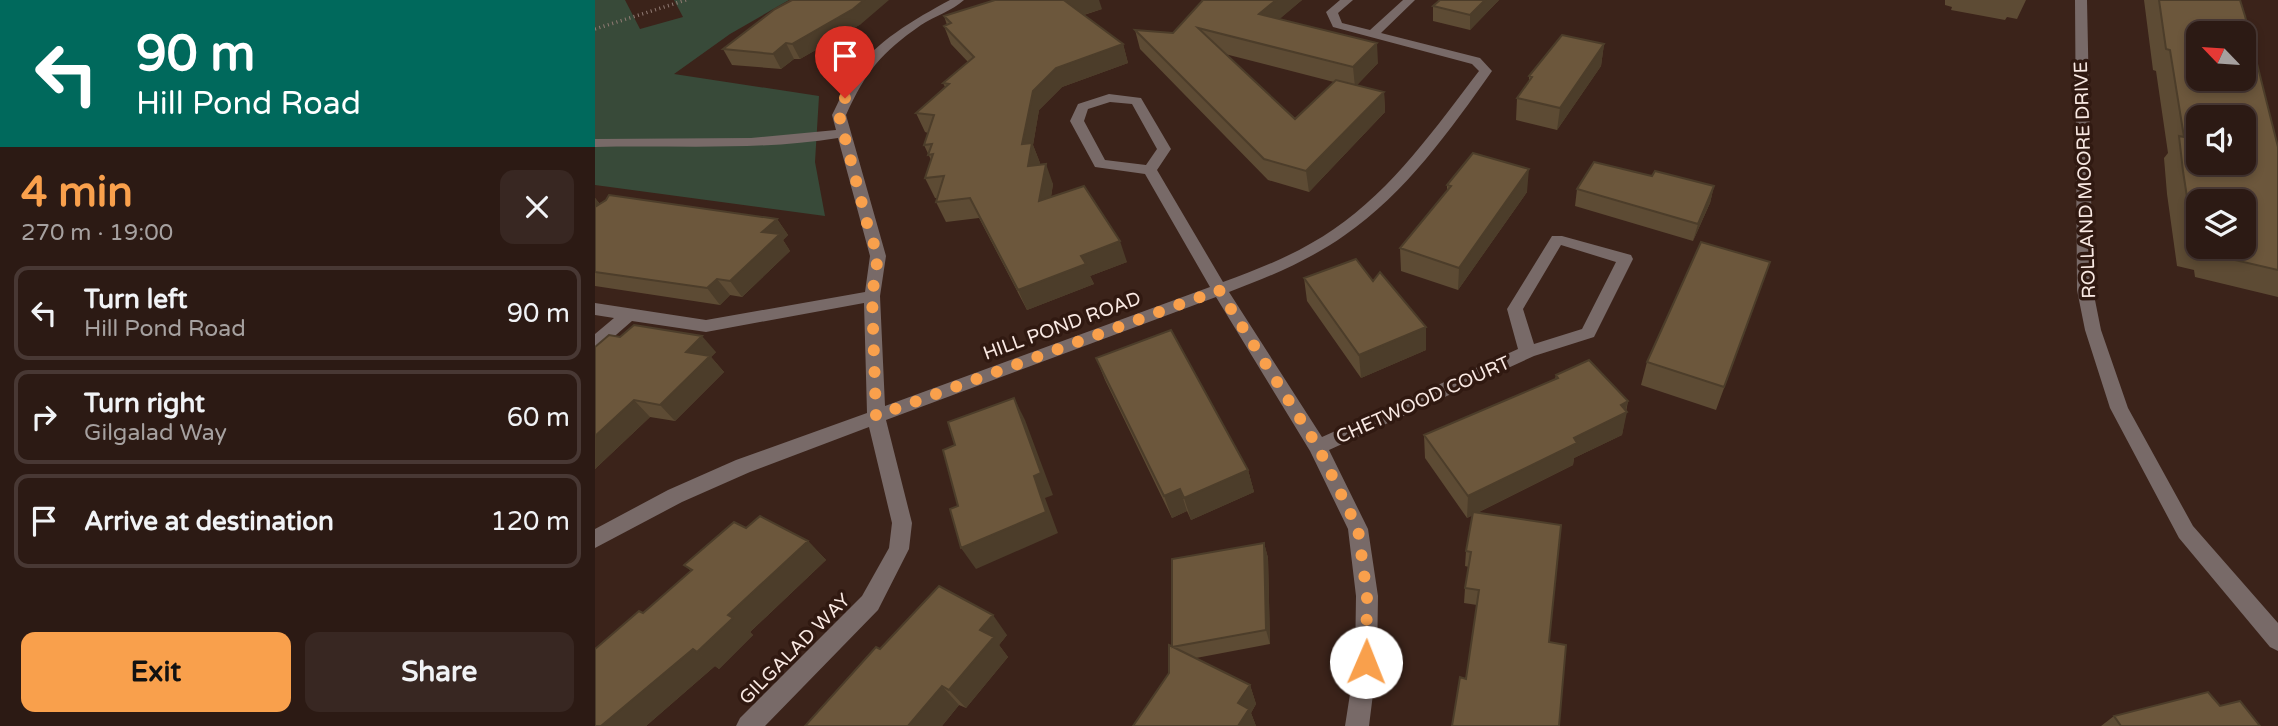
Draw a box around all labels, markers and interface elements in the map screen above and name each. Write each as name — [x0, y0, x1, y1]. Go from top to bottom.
north arrow — [2186, 21, 2256, 91]
map controls — [2186, 21, 2256, 259]
text: 90 m — [136, 25, 255, 84]
pin — [815, 26, 875, 98]
icon: left — [21, 28, 112, 119]
icon: arrive — [826, 37, 864, 75]
street label: ROLLAND MOORE DRIVE — [2070, 61, 2100, 299]
text: Hill Pond Road — [136, 85, 361, 123]
button: sound — [2186, 105, 2256, 175]
text: 4 min — [21, 167, 133, 218]
button: close — [500, 170, 574, 244]
button: layers — [2186, 189, 2256, 259]
text: 270 m · 19:00 — [21, 219, 173, 247]
text: Turn left — [84, 284, 187, 315]
street label: HILL POND ROAD — [980, 287, 1144, 365]
icon: left — [25, 294, 63, 332]
text: 90 m — [507, 298, 570, 329]
text: Hill Pond Road — [84, 315, 246, 343]
street label: CHETWOOD COURT — [1333, 351, 1514, 448]
text: Turn right — [84, 388, 205, 419]
icon: right — [25, 398, 63, 436]
text: 60 m — [507, 402, 570, 433]
text: Gilgalad Way — [84, 419, 227, 447]
icon: arrive — [25, 502, 63, 540]
text: Arrive at destination — [84, 506, 334, 537]
text: 120 m — [490, 506, 570, 537]
street label: GILGALAD WAY — [735, 589, 855, 709]
position arrow — [1329, 625, 1403, 699]
button: Exit — [21, 632, 291, 712]
button: Share — [305, 632, 574, 712]

